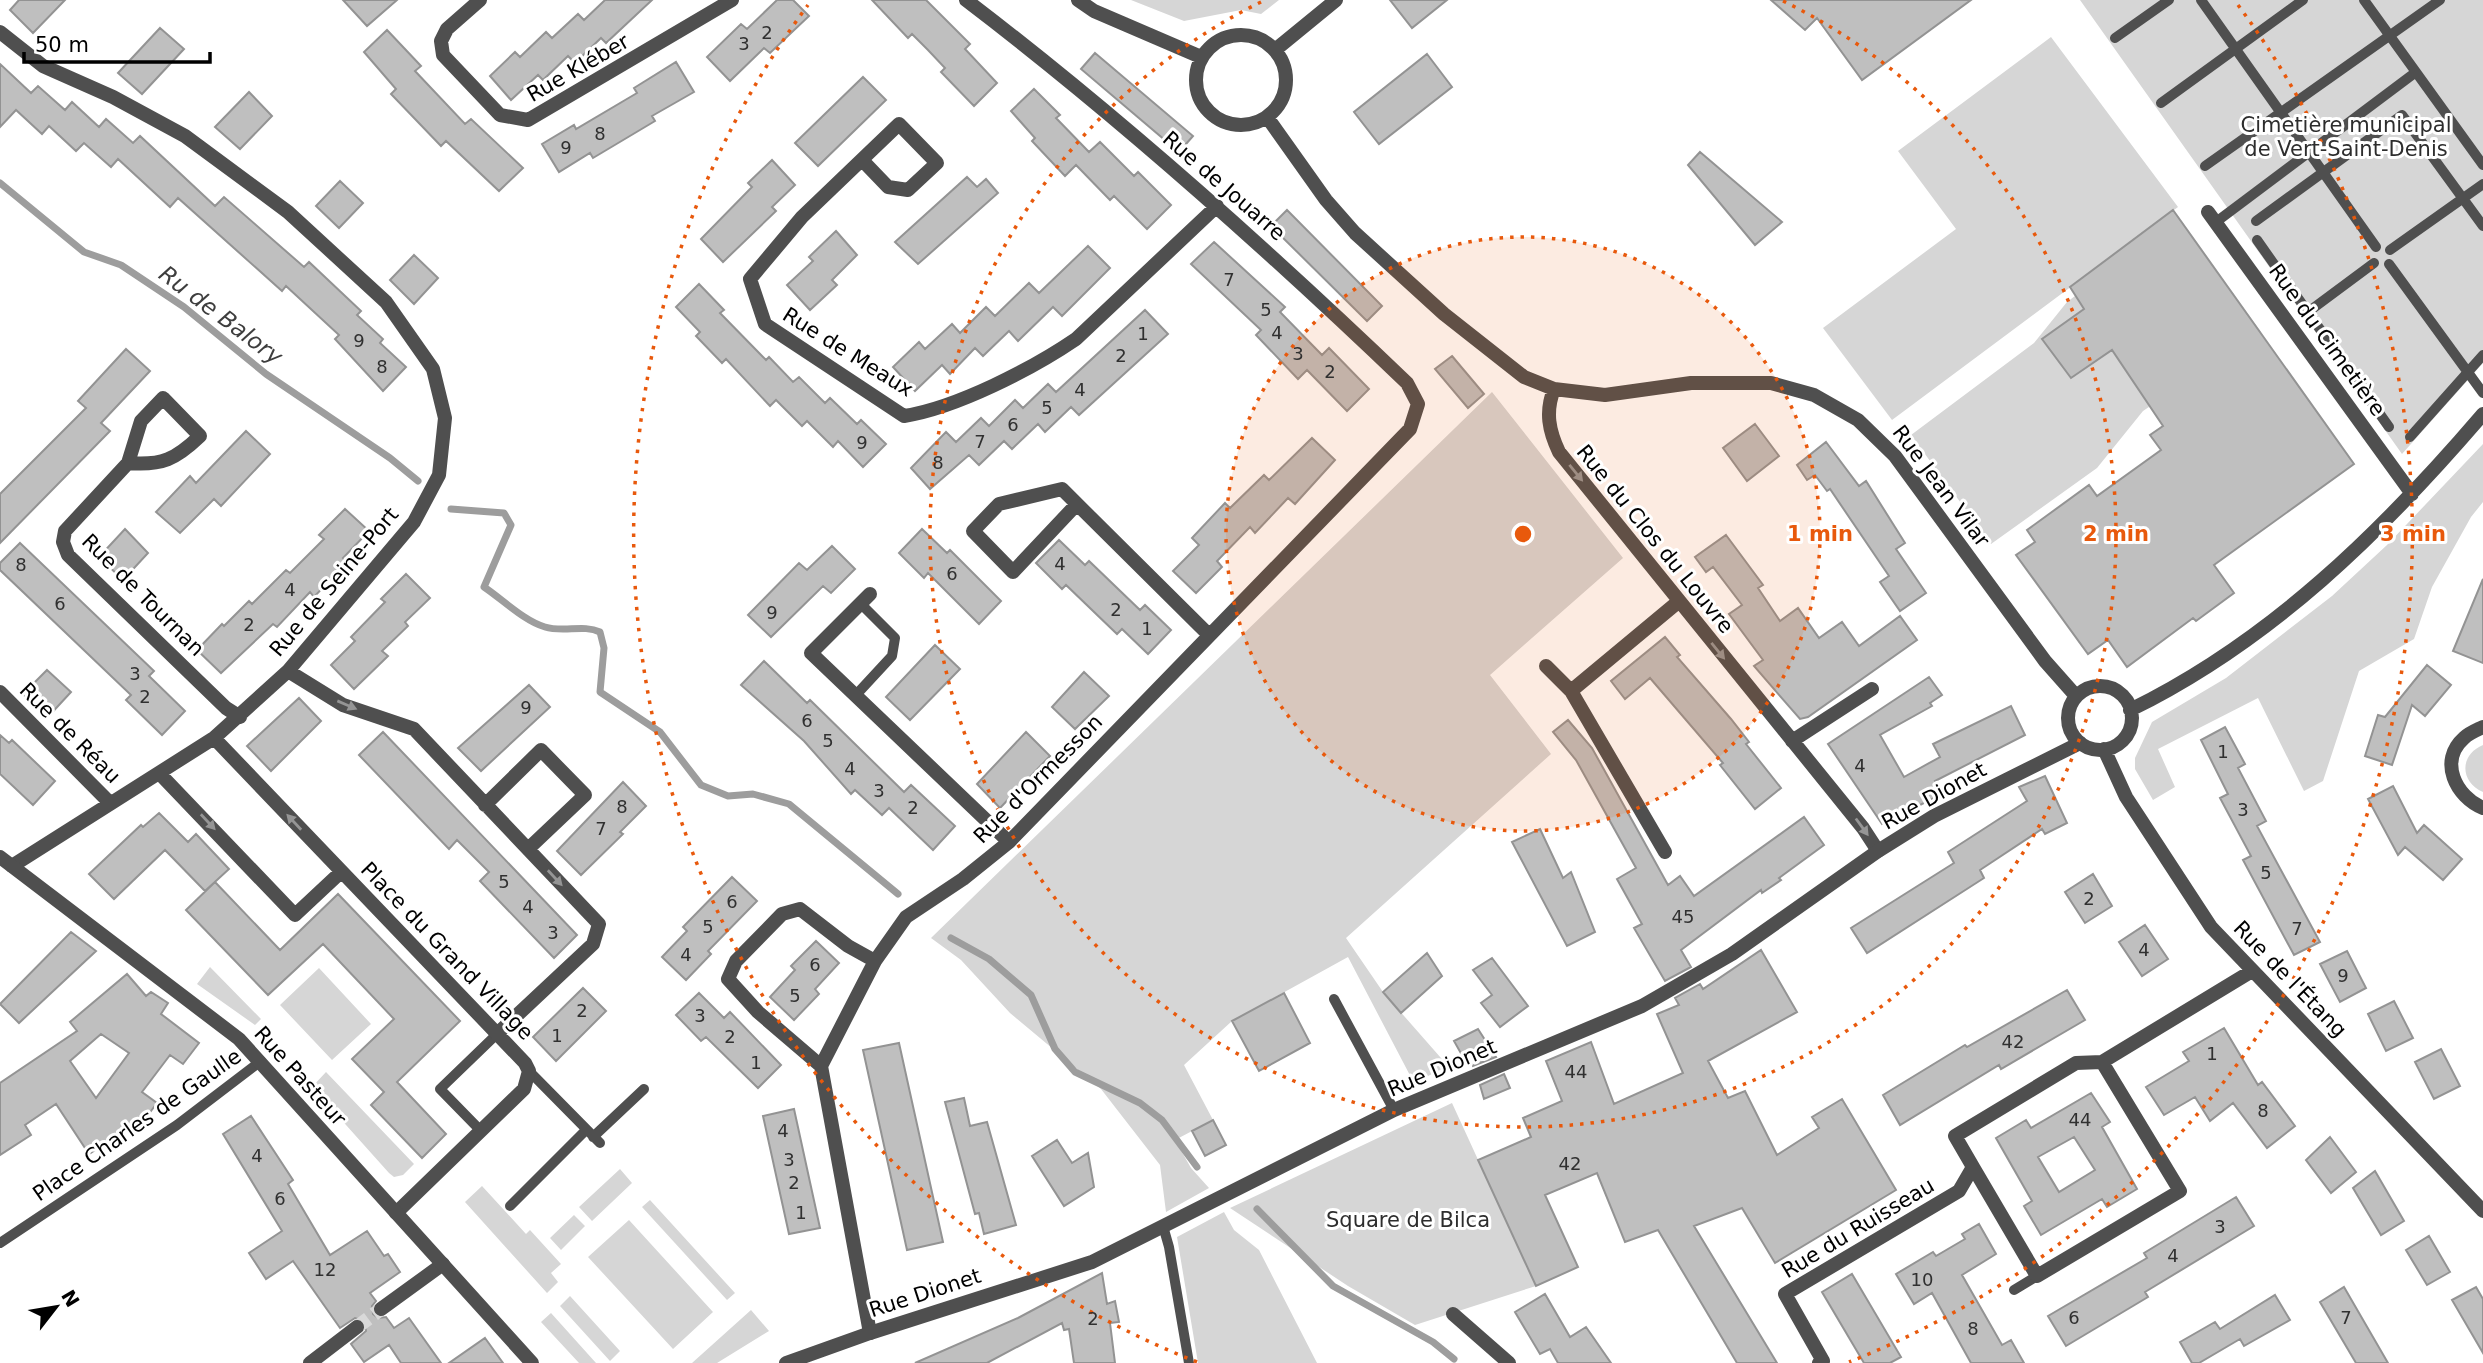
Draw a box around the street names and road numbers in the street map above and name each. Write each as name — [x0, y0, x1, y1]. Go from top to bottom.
street label: Rue Kléber — [523, 29, 634, 107]
street label: Rue de Jouarre — [1158, 126, 1290, 246]
street label: Rue du Cimetière — [2264, 259, 2390, 421]
street label: Rue de Meaux — [778, 302, 918, 402]
street label: Rue Jean Vilar — [1888, 421, 1995, 552]
street label: Rue du Clos du Louvre — [1572, 440, 1738, 638]
street label: Rue de Seine-Port — [265, 503, 403, 661]
street label: Rue de Tournan — [77, 529, 209, 661]
street label: Rue de Réau — [15, 678, 125, 788]
street label: Rue d'Ormesson — [969, 710, 1107, 848]
street label: Rue Dionet — [1878, 757, 1990, 835]
street label: Place du Grand Village — [356, 857, 538, 1045]
street label: Rue de l'Étang — [2229, 915, 2352, 1042]
street label: Rue Pasteur — [249, 1021, 351, 1131]
street label: Rue Dionet — [1384, 1034, 1500, 1102]
street label: Place Charles de Gaulle — [28, 1044, 246, 1206]
street label: Rue du Ruisseau — [1777, 1173, 1939, 1283]
street label: Rue Dionet — [866, 1264, 984, 1322]

